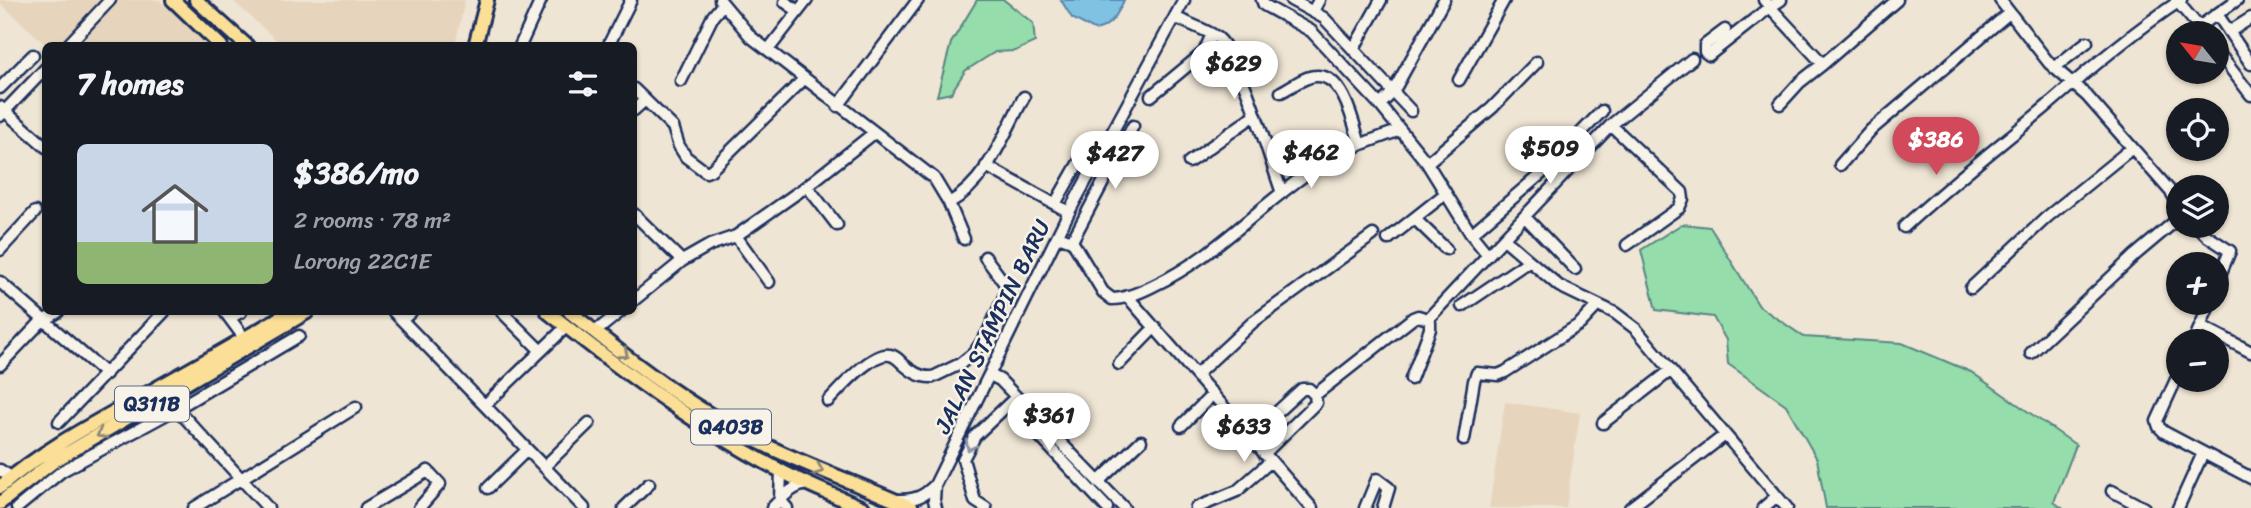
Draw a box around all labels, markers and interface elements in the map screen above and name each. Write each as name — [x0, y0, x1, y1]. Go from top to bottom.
north arrow — [2166, 21, 2230, 84]
map controls — [2166, 21, 2229, 392]
pin: $629 — [1193, 42, 1275, 101]
text: $629 — [1206, 43, 1262, 84]
text: 7 homes — [77, 57, 184, 111]
icon: filters — [564, 65, 602, 103]
button: locate — [2166, 98, 2229, 161]
pin: $386 — [1895, 118, 1977, 177]
text: $386 — [1908, 119, 1964, 160]
pin: $509 — [1509, 127, 1591, 186]
text: $509 — [1521, 128, 1579, 169]
pin: $462 — [1270, 130, 1352, 190]
pin: $427 — [1074, 132, 1156, 191]
text: $462 — [1283, 132, 1339, 173]
text: $427 — [1087, 133, 1143, 174]
text: $386/mo — [294, 146, 419, 200]
icon: home — [133, 172, 217, 256]
button: layers — [2166, 175, 2229, 238]
text: 2 rooms · 78 m² — [294, 200, 451, 241]
street label: JALAN STAMPIN BARU — [922, 212, 1062, 441]
text: Lorong 22C1E — [294, 241, 431, 282]
button: + — [2166, 252, 2229, 315]
button: − — [2166, 329, 2229, 392]
one-way arrow — [616, 346, 628, 359]
road number: Q311B — [115, 386, 189, 422]
pin: $361 — [1008, 393, 1090, 453]
text: $361 — [1023, 395, 1075, 436]
pin: $633 — [1203, 405, 1285, 464]
text: $633 — [1217, 406, 1271, 447]
road number: Q403B — [691, 410, 771, 444]
one-way arrow — [96, 426, 109, 439]
one-way arrow — [965, 438, 978, 451]
one-way arrow — [812, 461, 824, 475]

